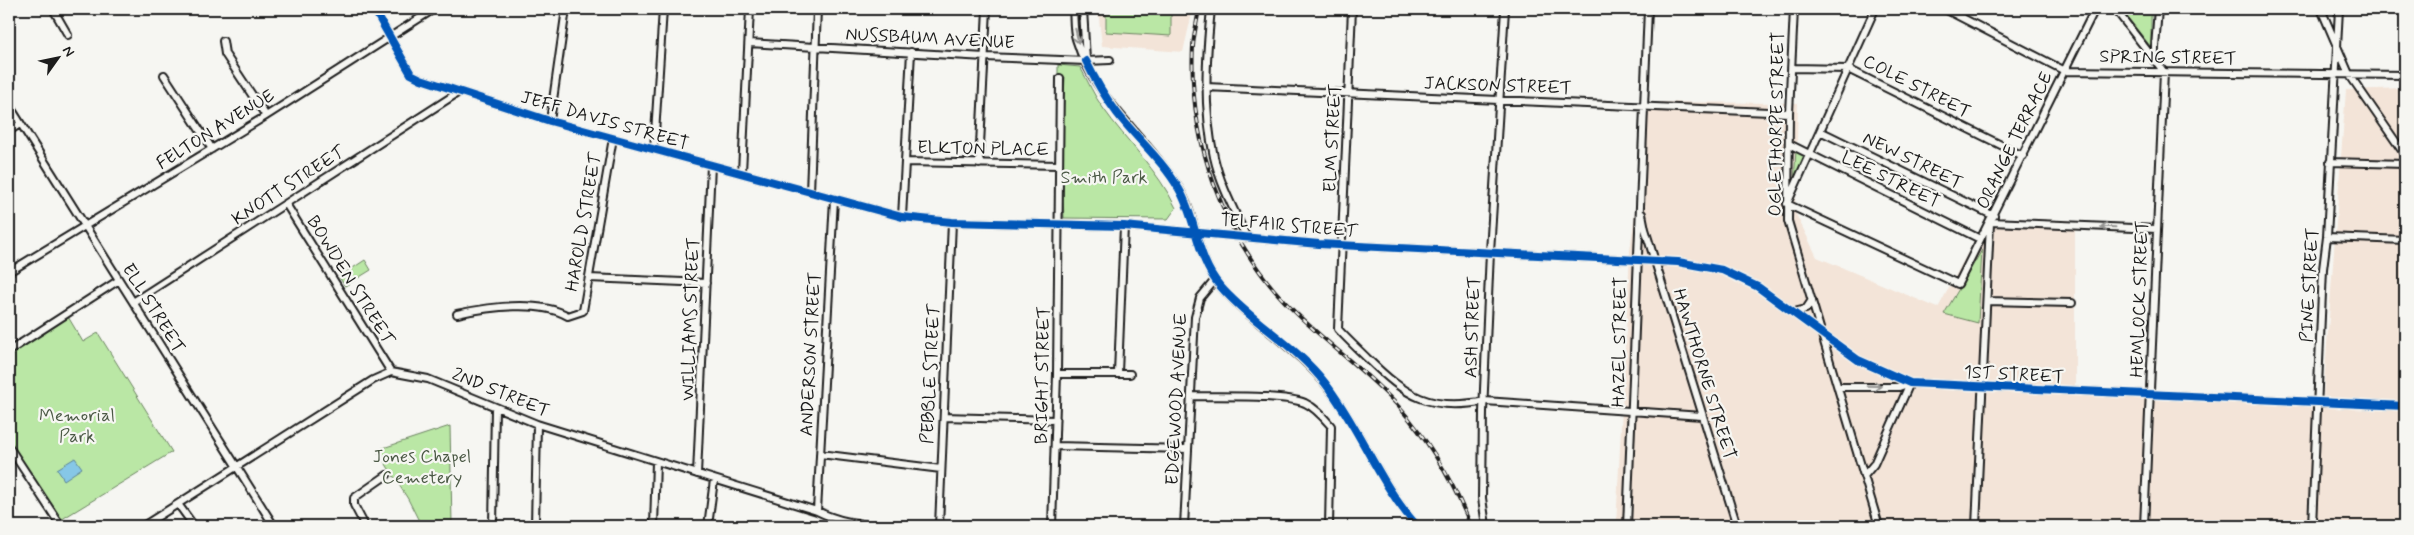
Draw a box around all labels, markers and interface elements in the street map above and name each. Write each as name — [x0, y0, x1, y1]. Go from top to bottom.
street label: NUSSBAUM AVENUE — [845, 23, 1015, 55]
one-way arrow — [1073, 27, 1082, 43]
street label: OGLETHORPE STREET — [1763, 31, 1791, 217]
north arrow — [32, 32, 82, 82]
text: N — [58, 43, 78, 60]
street label: SPRING STREET — [2099, 45, 2237, 71]
street label: COLE STREET — [1859, 49, 1975, 124]
street label: ORANGE TERRACE — [1971, 68, 2059, 213]
street label: JACKSON STREET — [1424, 71, 1572, 101]
street label: ELM STREET — [1318, 83, 1348, 193]
street label: FELTON AVENUE — [152, 84, 279, 176]
street label: JEFF DAVIS STREET — [518, 85, 692, 156]
street label: NEW STREET — [1859, 126, 1966, 195]
street label: ELKTON PLACE — [917, 136, 1049, 162]
street label: KNOTT STREET — [227, 140, 350, 231]
street label: LEE STREET — [1837, 146, 1944, 214]
street label: HAROLD STREET — [560, 150, 608, 293]
park label: Smith Park — [1060, 166, 1148, 190]
street label: TELFAIR STREET — [1219, 208, 1359, 244]
street label: BOWDEN STREET — [301, 211, 400, 350]
street label: HEMLOCK STREET — [2125, 220, 2155, 378]
one-way arrow — [2100, 223, 2116, 232]
street label: PINE STREET — [2295, 227, 2325, 343]
street label: WILLIAMS STREET — [676, 237, 706, 401]
street label: ELL STREET — [116, 259, 190, 358]
street label: ANDERSON STREET — [795, 271, 827, 437]
street label: ASH STREET — [1459, 275, 1487, 379]
street label: HAZEL STREET — [1607, 276, 1633, 408]
street label: HAWTHORNE STREET — [1667, 286, 1741, 463]
street label: PEBBLE STREET — [915, 303, 947, 445]
street label: BRIGHT STREET — [1030, 306, 1056, 444]
street label: EDGEWOOD AVENUE — [1161, 312, 1194, 486]
street label: 1ST STREET — [1963, 360, 2065, 390]
street label: 2ND STREET — [448, 362, 553, 423]
one-way arrow — [1866, 382, 1882, 391]
park label: Memorial Park — [39, 404, 115, 449]
park label: Jones Chapel Cemetery — [373, 445, 471, 490]

